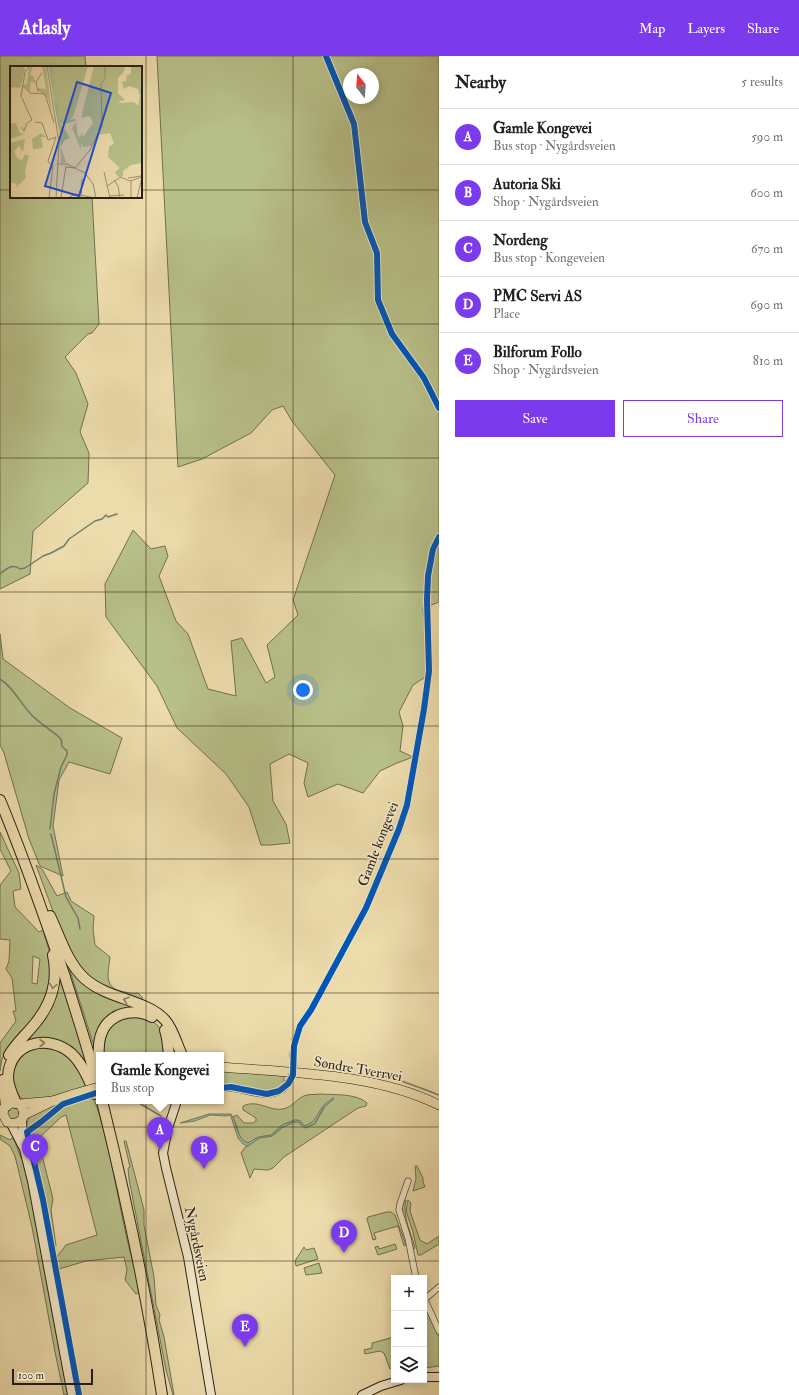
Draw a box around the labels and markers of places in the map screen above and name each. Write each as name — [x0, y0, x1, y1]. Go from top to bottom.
pin: A — [147, 1117, 173, 1150]
pin: C — [22, 1134, 48, 1167]
pin: B — [191, 1136, 217, 1169]
pin: D — [331, 1220, 357, 1253]
pin: E — [232, 1314, 258, 1347]

